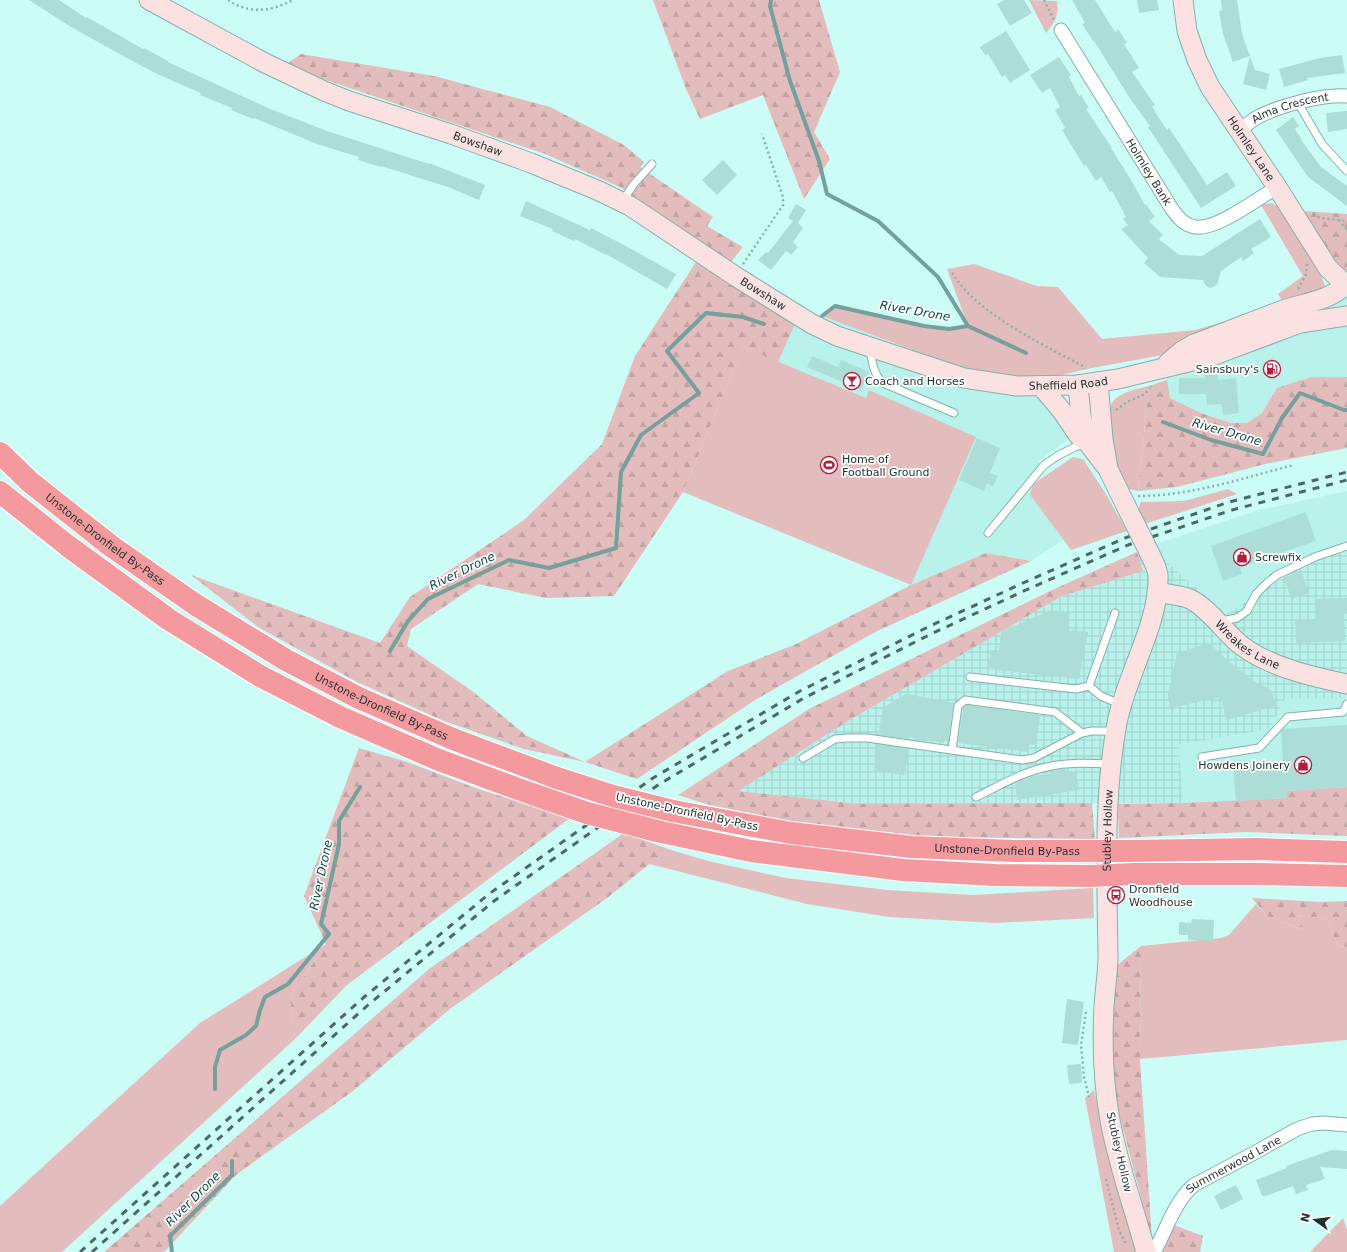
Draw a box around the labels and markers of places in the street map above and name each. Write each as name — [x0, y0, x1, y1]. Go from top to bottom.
fuel station icon: Sainsbury's — [1262, 359, 1282, 379]
place label: Sainsbury's — [1196, 363, 1259, 376]
bar icon: Coach and Horses — [842, 371, 862, 391]
place label: Coach and Horses — [865, 375, 965, 388]
place label: Home of Football Ground — [842, 453, 930, 479]
sports icon: Home of Football Ground — [819, 455, 839, 475]
shop icon: Screwfix — [1232, 547, 1252, 567]
place label: Screwfix — [1255, 551, 1302, 564]
shop icon: Howdens Joinery — [1293, 755, 1313, 775]
place label: Howdens Joinery — [1198, 759, 1290, 772]
place label: Dronfield Woodhouse — [1129, 883, 1193, 909]
bus stop icon: Dronfield Woodhouse — [1106, 885, 1126, 905]

